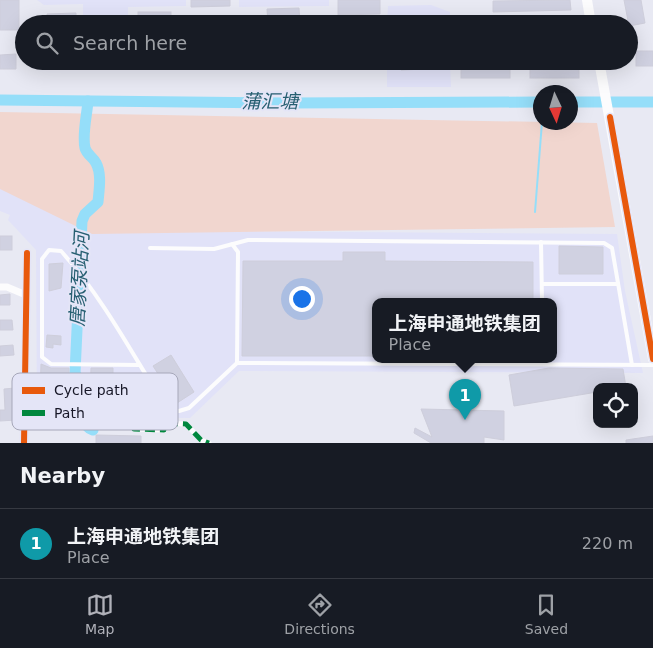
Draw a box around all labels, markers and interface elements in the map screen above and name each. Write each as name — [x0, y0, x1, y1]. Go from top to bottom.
search box — [15, 15, 638, 70]
icon: search — [33, 29, 61, 57]
text: Search here — [73, 32, 187, 54]
north arrow — [533, 85, 578, 130]
water label: 蒲汇塘 — [241, 90, 301, 112]
water label: 唐家泵站河 — [66, 227, 93, 327]
your location — [289, 286, 315, 312]
popup — [372, 298, 557, 363]
text: 上海申通地铁集团 — [388, 312, 541, 334]
text: Place — [388, 335, 431, 354]
legend — [12, 373, 178, 430]
pin: 1 — [449, 379, 481, 420]
text: Cycle path — [54, 382, 129, 398]
map controls — [593, 383, 638, 428]
button: locate — [593, 383, 638, 428]
text: Path — [54, 405, 85, 421]
text: Nearby — [20, 464, 105, 488]
text: 上海申通地铁集团 — [67, 525, 219, 547]
text: 1 — [30, 534, 42, 553]
text: 220 m — [582, 534, 633, 553]
text: Place — [67, 548, 110, 567]
tab: Map — [85, 591, 114, 637]
tab: Directions — [284, 591, 355, 637]
tab: Saved — [525, 591, 568, 637]

